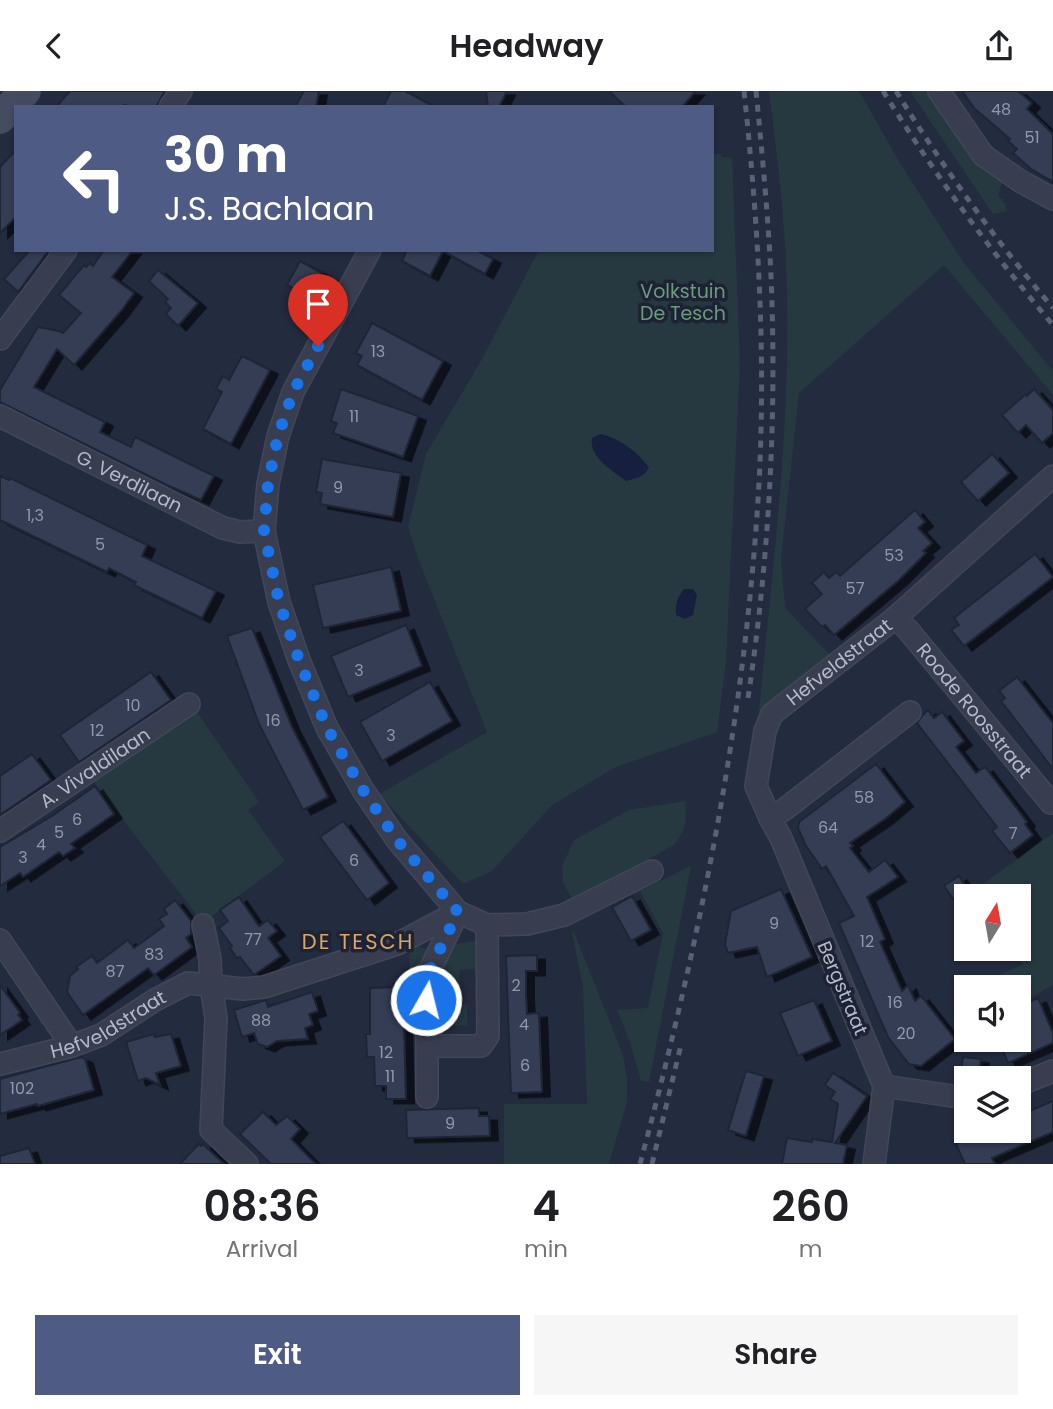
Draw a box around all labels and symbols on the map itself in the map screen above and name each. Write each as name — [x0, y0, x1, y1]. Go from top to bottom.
house number: 48 — [991, 98, 1011, 121]
house number: 51 — [1024, 126, 1040, 149]
pin — [288, 274, 348, 346]
park label: Volkstuin De Tesch — [640, 278, 726, 327]
house number: 13 — [371, 340, 385, 363]
house number: 11 — [349, 405, 359, 428]
street label: G. Verdilaan — [72, 443, 187, 520]
house number: 9 — [333, 476, 343, 499]
house number: 1,3 — [26, 504, 44, 527]
house number: 5 — [95, 533, 105, 556]
house number: 53 — [884, 544, 904, 567]
house number: 57 — [846, 577, 865, 600]
street label: Hefveldstraat — [781, 612, 898, 712]
street label: Roode Roosstraat — [910, 637, 1038, 784]
house number: 3 — [354, 659, 364, 682]
house number: 10 — [125, 694, 141, 717]
house number: 16 — [265, 709, 281, 732]
house number: 12 — [90, 719, 104, 742]
street label: A. Vivaldilaan — [34, 721, 155, 815]
house number: 3 — [386, 724, 396, 747]
house number: 58 — [854, 786, 874, 809]
house number: 6 — [72, 808, 82, 831]
house number: 64 — [818, 816, 838, 839]
house number: 5 — [54, 821, 64, 844]
house number: 7 — [1009, 822, 1018, 845]
house number: 4 — [36, 833, 46, 856]
house number: 3 — [18, 846, 28, 869]
house number: 6 — [349, 849, 359, 872]
north arrow — [954, 884, 1031, 961]
house number: 9 — [769, 912, 779, 935]
district label: DE TESCH — [302, 927, 414, 956]
house number: 77 — [244, 928, 262, 951]
house number: 12 — [860, 930, 874, 953]
street label: Bergstraat — [811, 937, 875, 1040]
house number: 83 — [144, 943, 164, 966]
house number: 87 — [106, 960, 125, 983]
position arrow — [389, 963, 463, 1037]
house number: 2 — [511, 974, 521, 997]
street label: Hefveldstraat — [47, 984, 171, 1065]
house number: 16 — [887, 991, 903, 1014]
house number: 88 — [251, 1009, 271, 1032]
house number: 4 — [519, 1013, 529, 1036]
house number: 20 — [896, 1022, 916, 1045]
house number: 12 — [379, 1041, 393, 1064]
house number: 6 — [520, 1054, 530, 1077]
house number: 11 — [385, 1065, 395, 1088]
house number: 102 — [10, 1077, 34, 1100]
house number: 9 — [445, 1112, 455, 1135]

